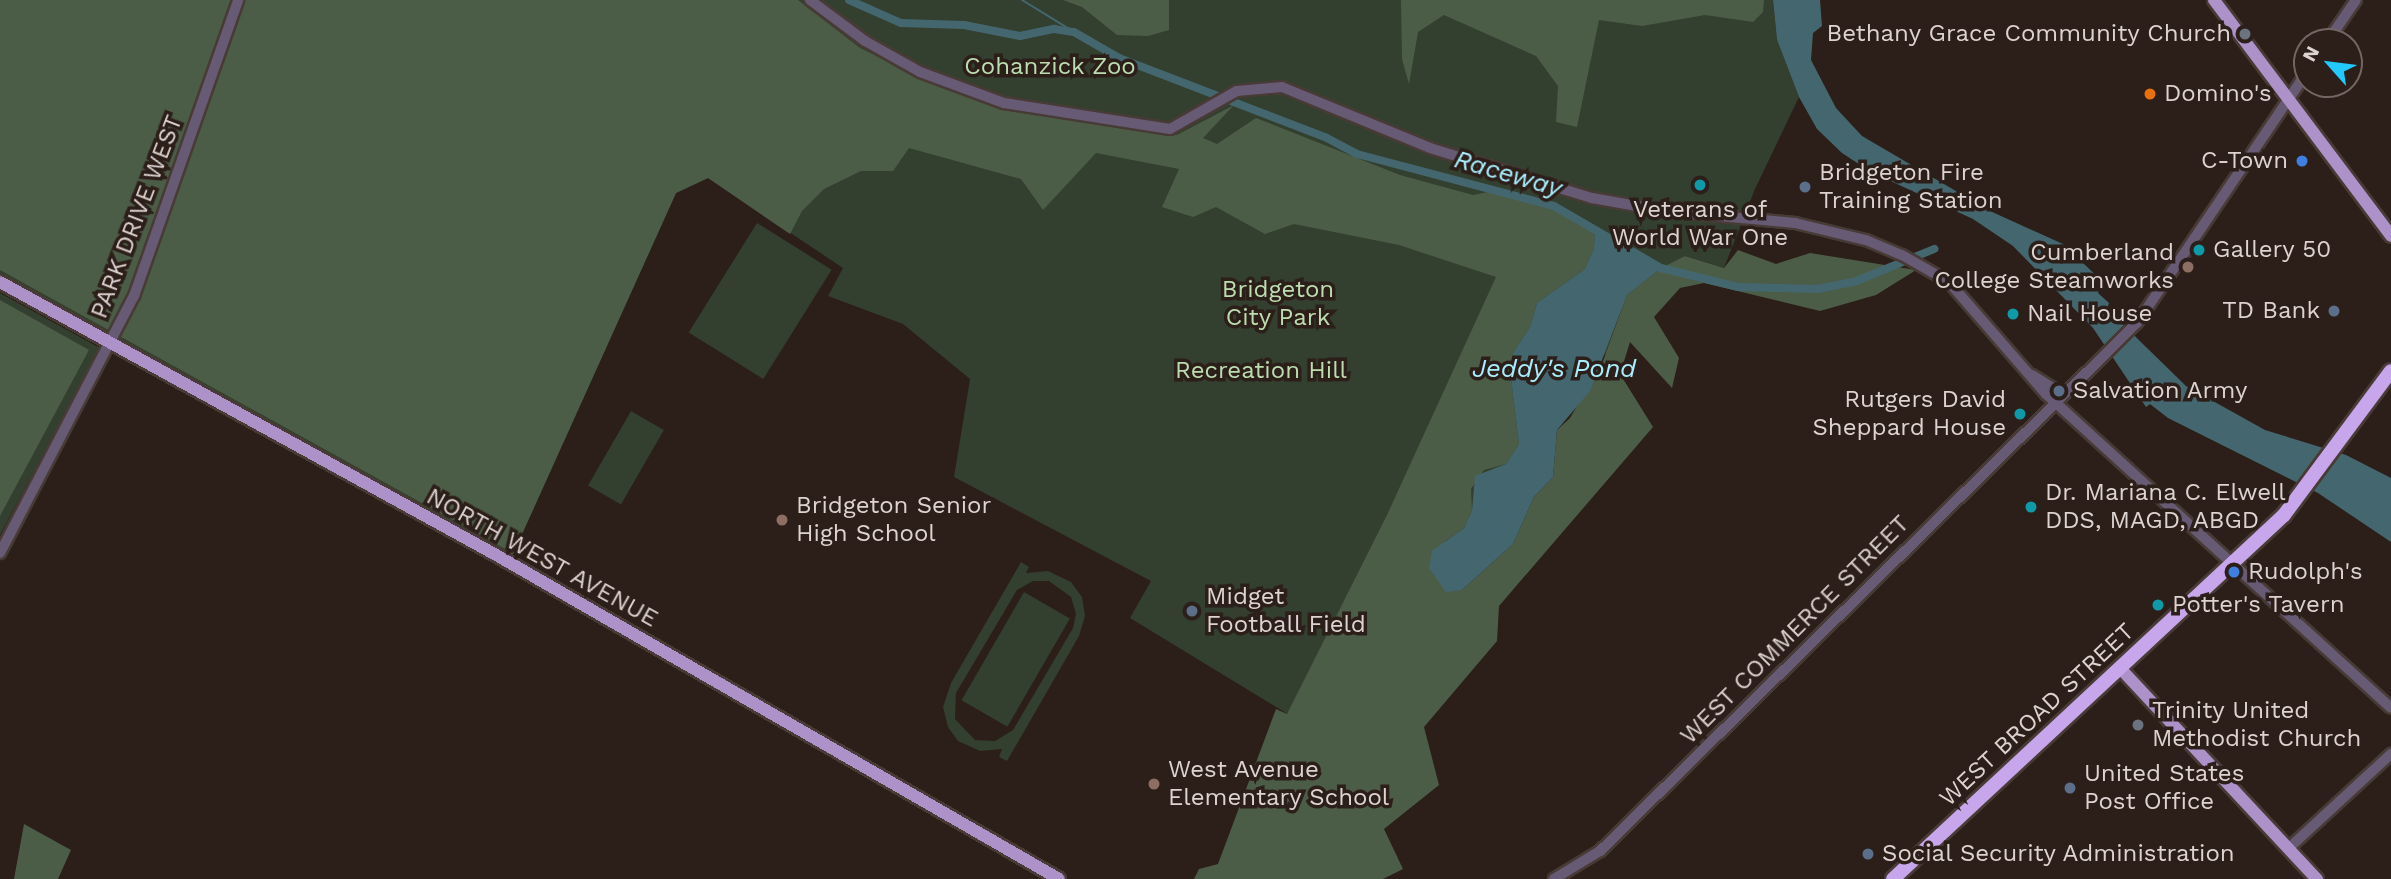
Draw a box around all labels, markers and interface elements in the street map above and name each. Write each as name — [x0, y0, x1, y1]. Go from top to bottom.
place label: Bethany Grace Community Church — [1825, 20, 2231, 48]
marker: Bethany Grace Community Church — [2237, 26, 2253, 42]
north arrow — [2293, 28, 2363, 98]
text: N — [2297, 42, 2324, 65]
park label: Cohanzick Zoo — [964, 53, 1136, 81]
place label: Domino's — [2164, 80, 2272, 108]
marker: Domino's — [2142, 86, 2158, 102]
street label: PARK DRIVE WEST — [85, 111, 189, 323]
water label: Raceway — [1451, 144, 1565, 204]
place label: C-Town — [2201, 147, 2288, 175]
marker: C-Town — [2294, 153, 2310, 169]
place label: Bridgeton Fire Training Station — [1819, 159, 2003, 215]
marker: Veterans of World War One — [1692, 177, 1708, 193]
marker: Bridgeton Fire Training Station — [1797, 179, 1813, 195]
place label: Veterans of World War One — [1611, 196, 1789, 252]
place label: Gallery 50 — [2213, 236, 2332, 264]
place label: Cumberland College Steamworks — [1934, 239, 2174, 295]
marker: Gallery 50 — [2191, 242, 2207, 258]
marker: Cumberland College Steamworks — [2180, 259, 2196, 275]
park label: Bridgeton City Park — [1222, 276, 1334, 332]
place label: TD Bank — [2222, 297, 2320, 325]
place label: Nail House — [2027, 300, 2153, 328]
marker: TD Bank — [2326, 303, 2342, 319]
marker: Nail House — [2005, 306, 2021, 322]
water label: Jeddy's Pond — [1472, 353, 1636, 385]
park label: Recreation Hill — [1175, 357, 1347, 385]
place label: Salvation Army — [2073, 377, 2248, 405]
marker: Salvation Army — [2051, 383, 2067, 399]
place label: Rutgers David Sheppard House — [1812, 386, 2006, 442]
marker: Rutgers David Sheppard House — [2012, 406, 2028, 422]
place label: Dr. Mariana C. Elwell DDS, MAGD, ABGD — [2045, 479, 2286, 535]
street label: NORTH WEST AVENUE — [420, 482, 664, 634]
place label: Bridgeton Senior High School — [796, 492, 991, 548]
marker: Dr. Mariana C. Elwell DDS, MAGD, ABGD — [2023, 499, 2039, 515]
street label: WEST COMMERCE STREET — [1674, 509, 1916, 751]
marker: Bridgeton Senior High School — [774, 512, 790, 528]
place label: Rudolph's — [2248, 558, 2363, 586]
marker: Rudolph's — [2226, 564, 2242, 580]
place label: Midget Football Field — [1206, 583, 1367, 639]
place label: Potter's Tavern — [2172, 591, 2345, 619]
marker: Potter's Tavern — [2150, 597, 2166, 613]
marker: Midget Football Field — [1184, 603, 1200, 619]
street label: WEST BROAD STREET — [1933, 617, 2141, 813]
place label: Trinity United Methodist Church — [2152, 697, 2361, 753]
marker: Trinity United Methodist Church — [2130, 717, 2146, 733]
place label: West Avenue Elementary School — [1168, 756, 1390, 812]
place label: United States Post Office — [2084, 760, 2244, 816]
marker: West Avenue Elementary School — [1146, 776, 1162, 792]
marker: United States Post Office — [2062, 780, 2078, 796]
place label: Social Security Administration — [1882, 840, 2237, 868]
marker: Social Security Administration — [1860, 846, 1876, 862]

